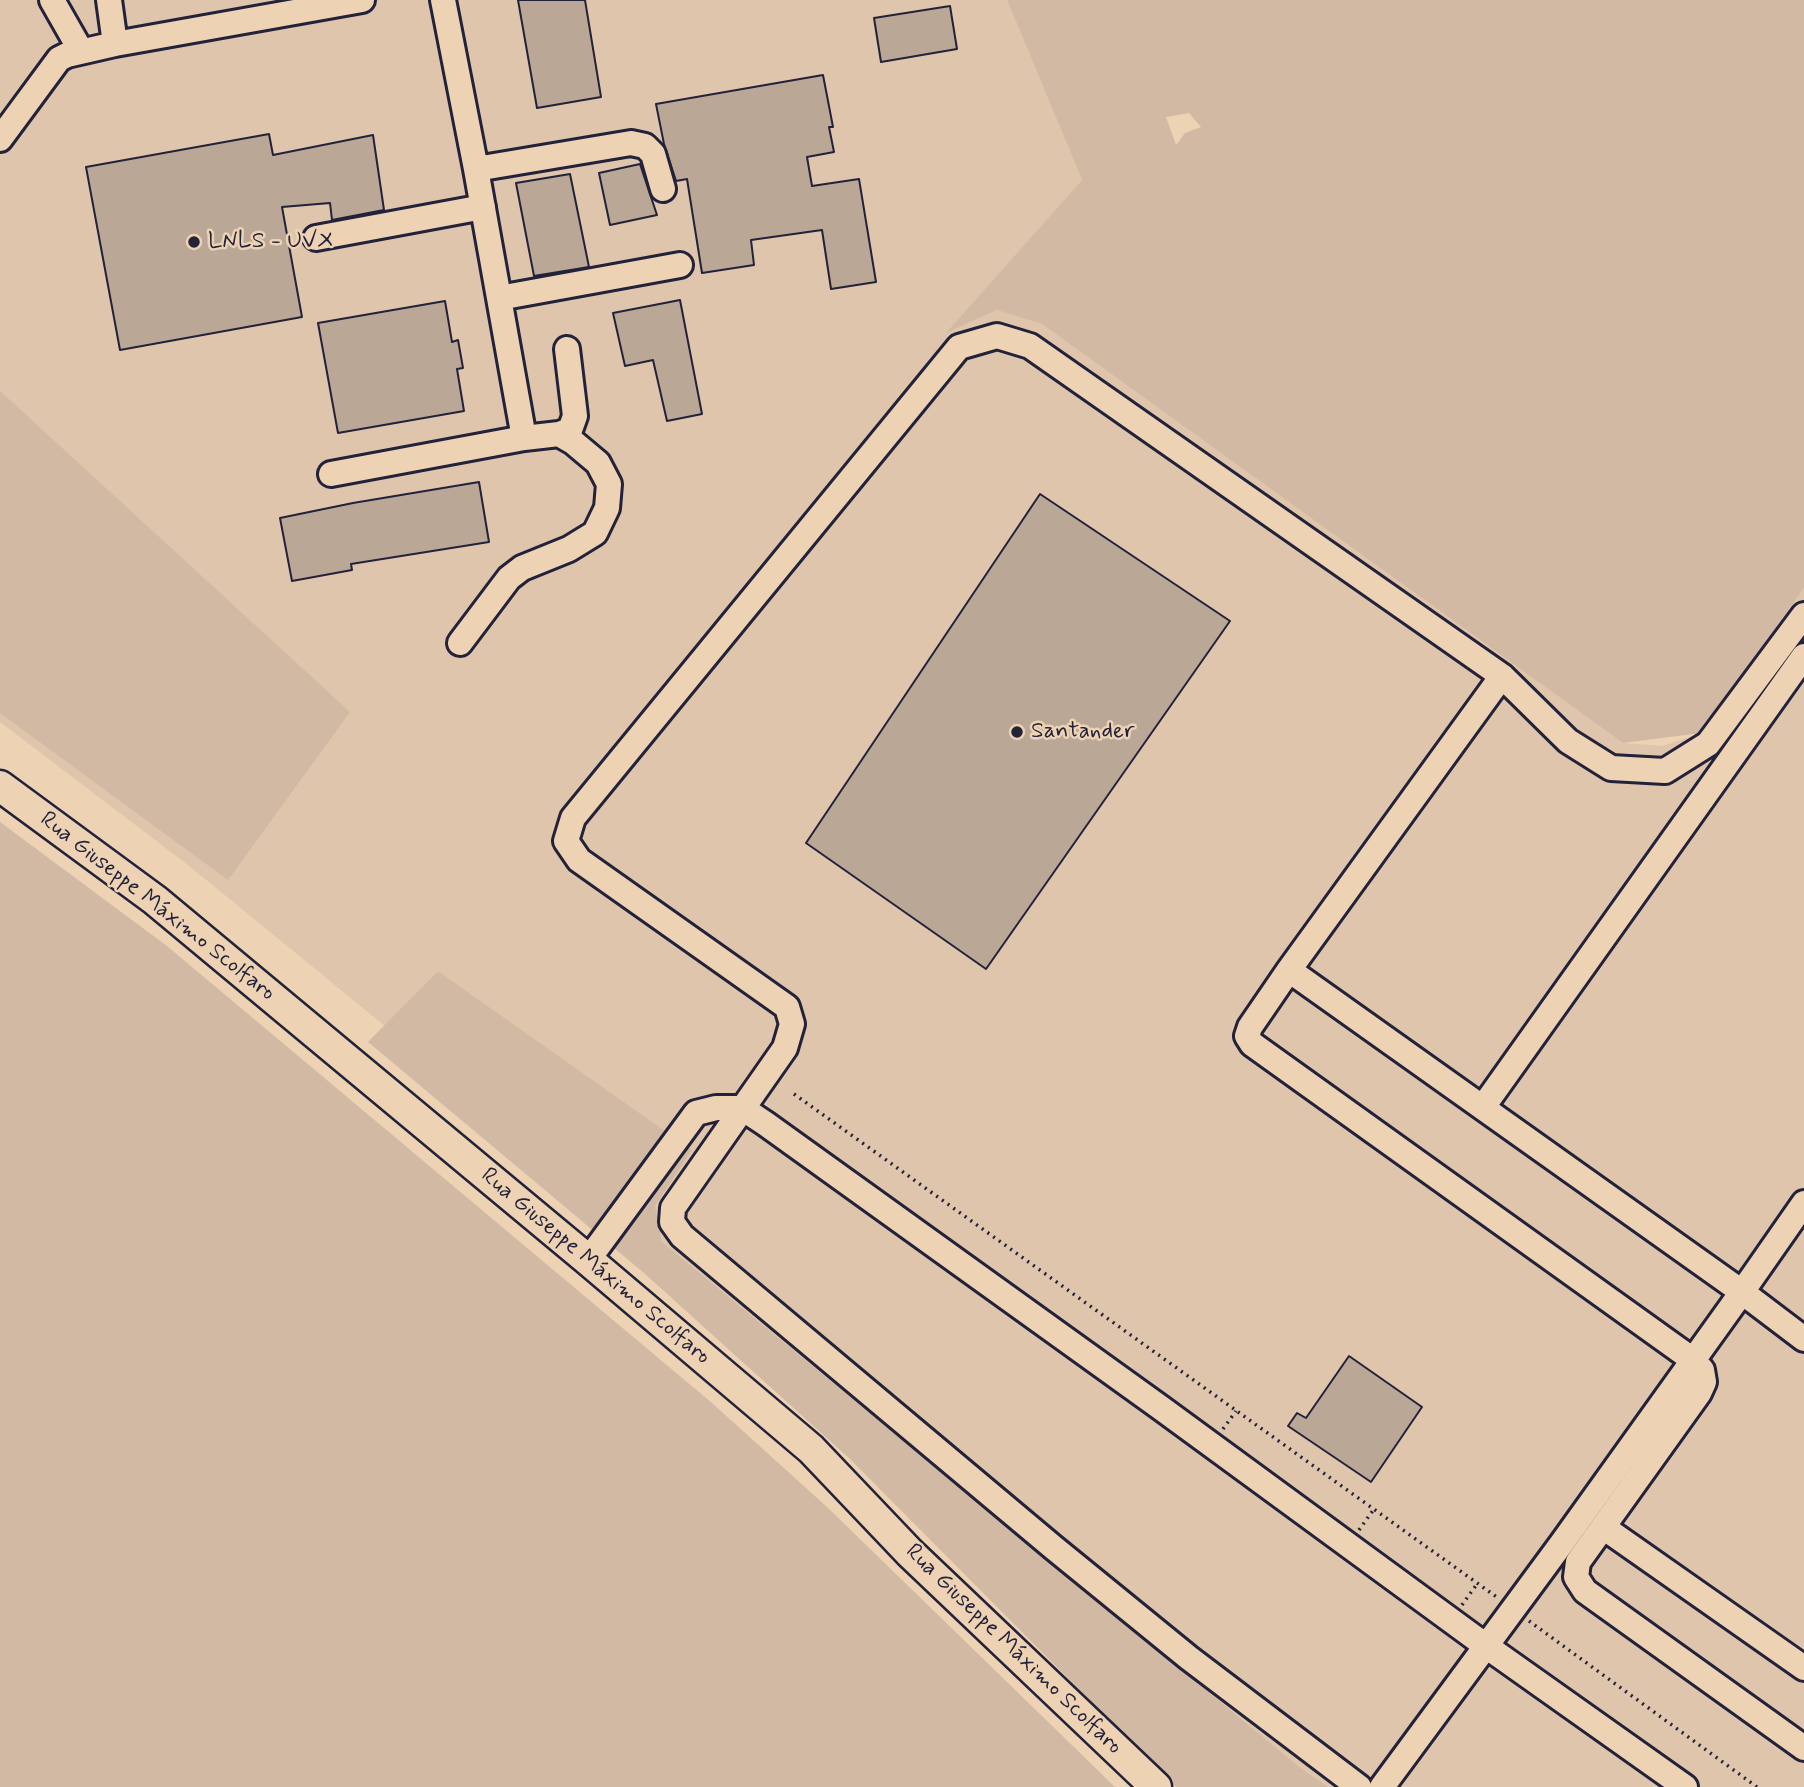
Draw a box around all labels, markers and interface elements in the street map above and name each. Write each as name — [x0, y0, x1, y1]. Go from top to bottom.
place label: LNLS - UVX — [208, 228, 334, 256]
marker: LNLS - UVX — [186, 234, 202, 250]
place label: Santander — [1031, 718, 1135, 746]
marker: Santander — [1009, 724, 1025, 740]
street label: Rua Giuseppe Máximo Scolfaro — [34, 806, 280, 1008]
street label: Rua Giuseppe Máximo Scolfaro — [475, 1163, 715, 1371]
street label: Rua Giuseppe Máximo Scolfaro — [899, 1539, 1127, 1761]

